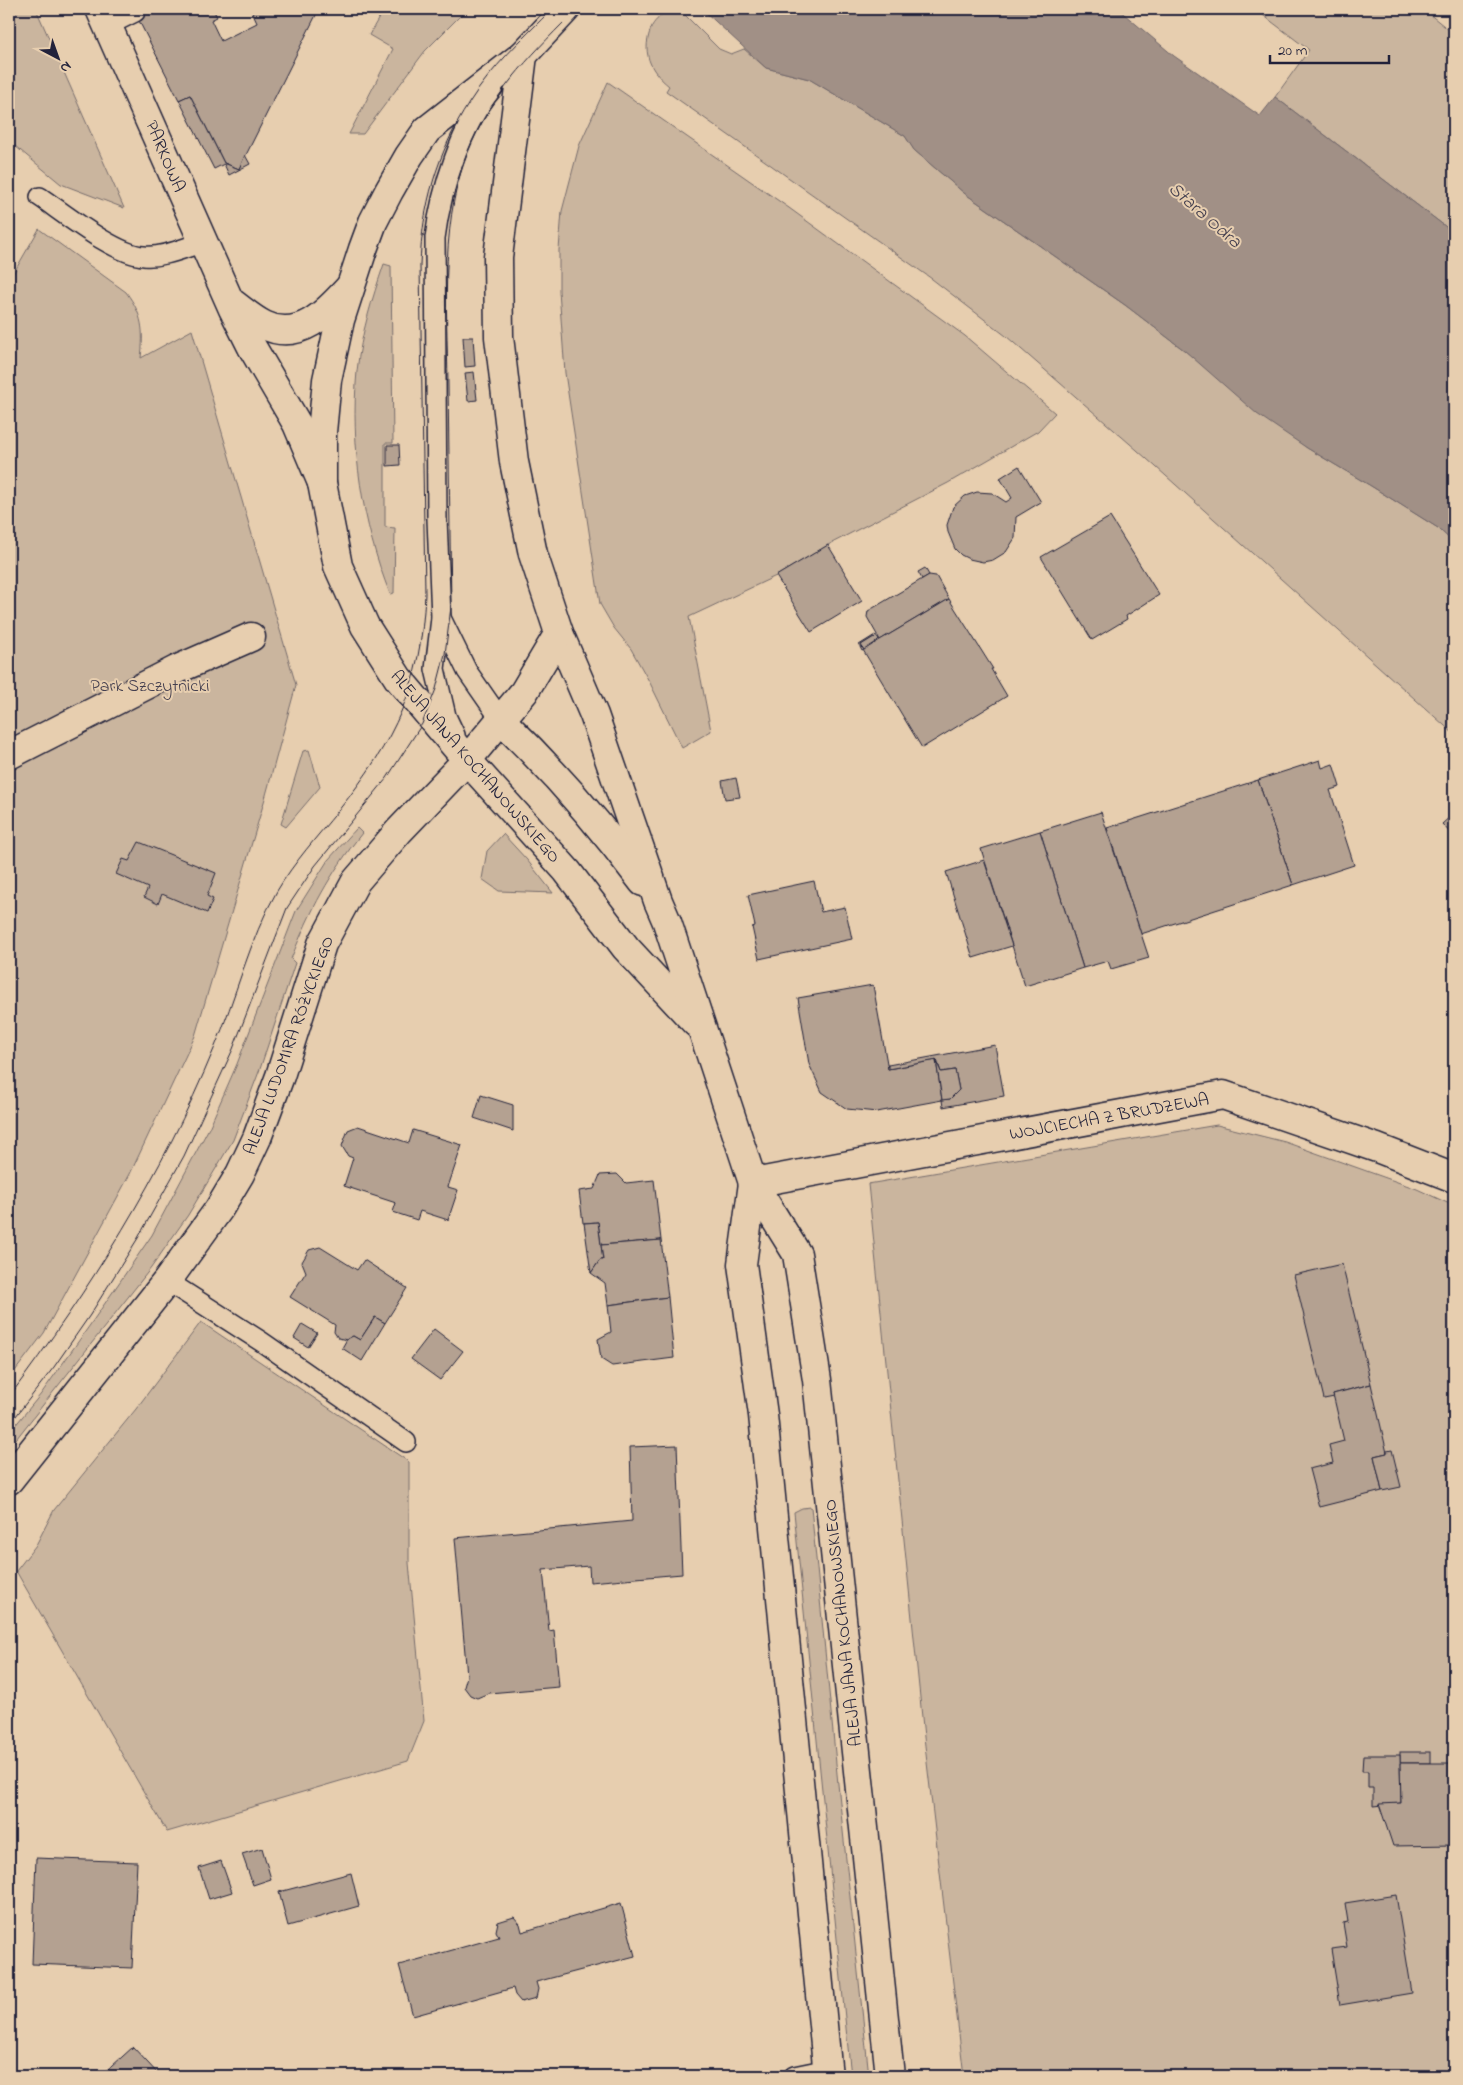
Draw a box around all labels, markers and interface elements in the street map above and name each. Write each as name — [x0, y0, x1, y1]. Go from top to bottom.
north arrow — [32, 32, 82, 82]
scale bar — [1270, 32, 1389, 64]
text: 20 m — [1278, 40, 1308, 62]
text: N — [55, 56, 76, 78]
street label: PARKOWA — [137, 117, 191, 197]
water label: Stara Odra — [1162, 176, 1247, 256]
street label: ALEJA JANA KOCHANOWSKIEGO — [383, 665, 566, 870]
park label: Park Szczytnicki — [91, 674, 209, 700]
street label: ALEJA LUDOMIRA RÓŻYCKIEGO — [238, 933, 342, 1159]
street label: WOJCIECHA Z BRUDZEWA — [1008, 1088, 1211, 1148]
street label: ALEJA JANA KOCHANOWSKIEGO — [818, 1498, 870, 1748]

